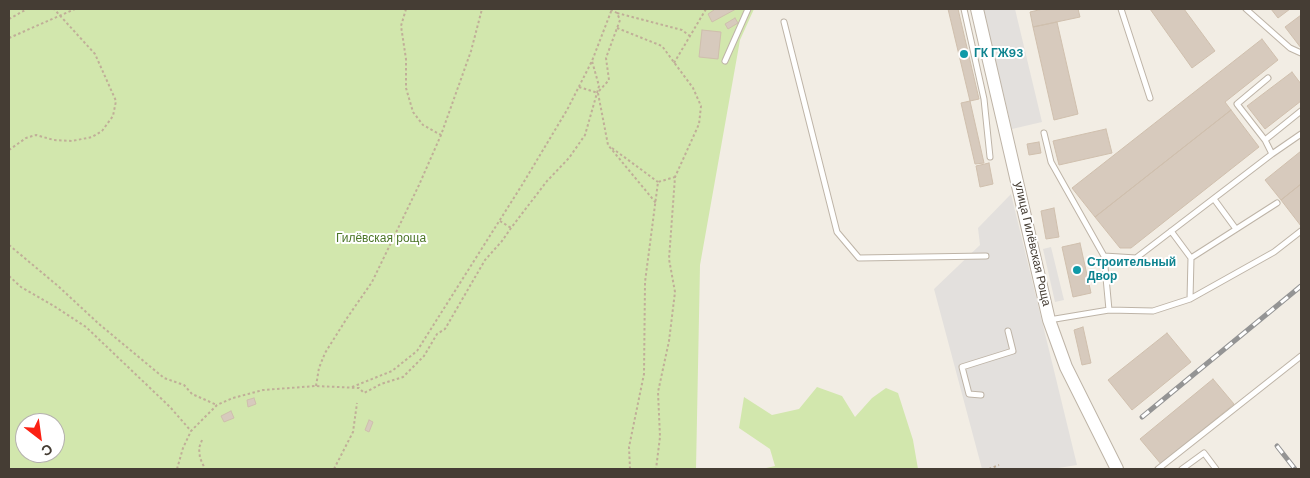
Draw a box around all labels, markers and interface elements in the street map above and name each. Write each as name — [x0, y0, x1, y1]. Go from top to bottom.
place label: ГК ГЖ93 — [974, 47, 1023, 61]
marker: ГК ГЖ93 — [958, 48, 970, 60]
street label: улица Гилёвская Роща — [1011, 180, 1053, 308]
park label: Гилёвская роща — [336, 232, 426, 246]
place label: Строительный Двор — [1087, 256, 1176, 284]
marker: Строительный Двор — [1071, 264, 1083, 276]
north arrow — [15, 413, 65, 463]
text: С — [38, 440, 56, 460]

